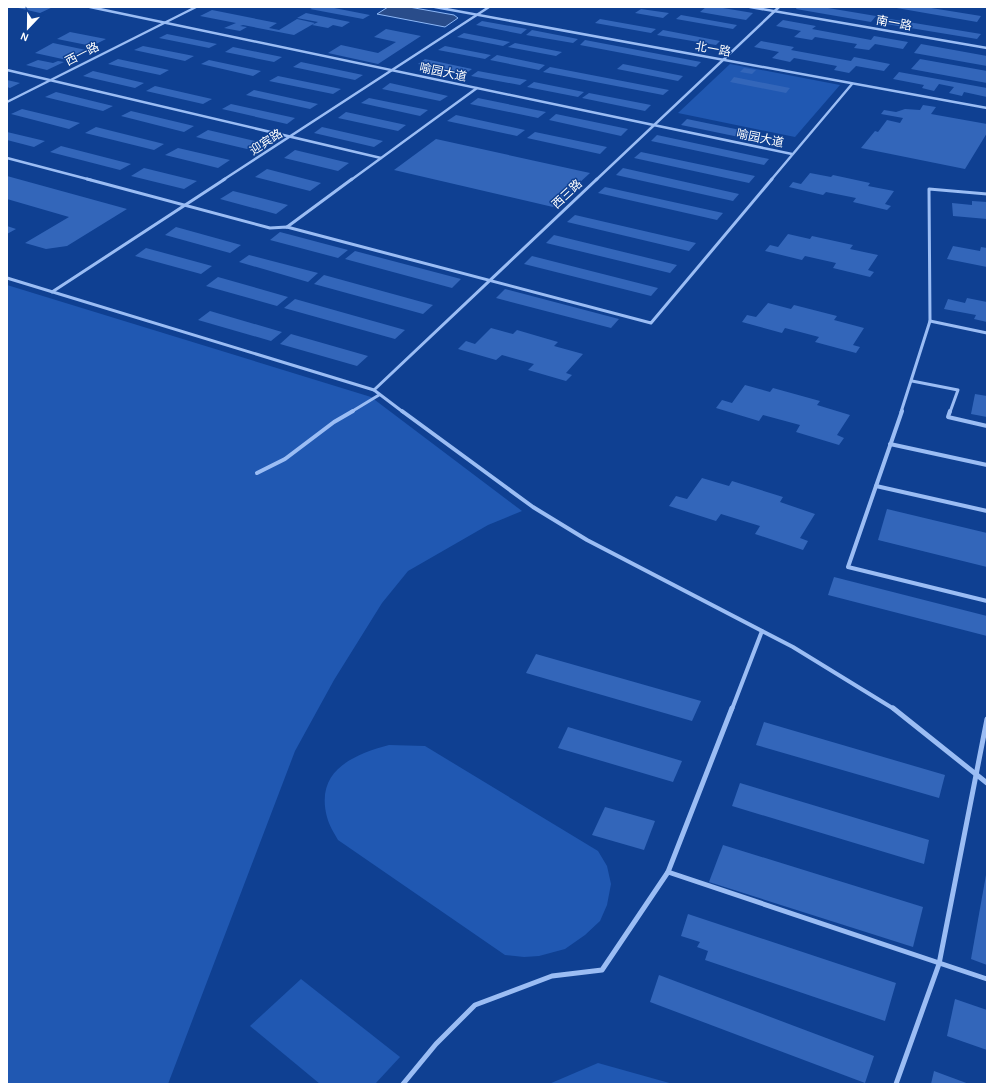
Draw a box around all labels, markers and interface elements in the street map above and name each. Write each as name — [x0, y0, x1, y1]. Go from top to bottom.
north arrow — [8, 8, 48, 48]
street label: 南一路 — [875, 13, 913, 33]
text: N — [18, 29, 31, 44]
street label: 北一路 — [694, 39, 732, 59]
street label: 西一路 — [63, 40, 101, 68]
street label: 喻园大道 — [418, 60, 468, 84]
street label: 迎宾路 — [247, 126, 285, 158]
street label: 喻园大道 — [735, 126, 785, 150]
street label: 西三路 — [549, 177, 585, 211]

